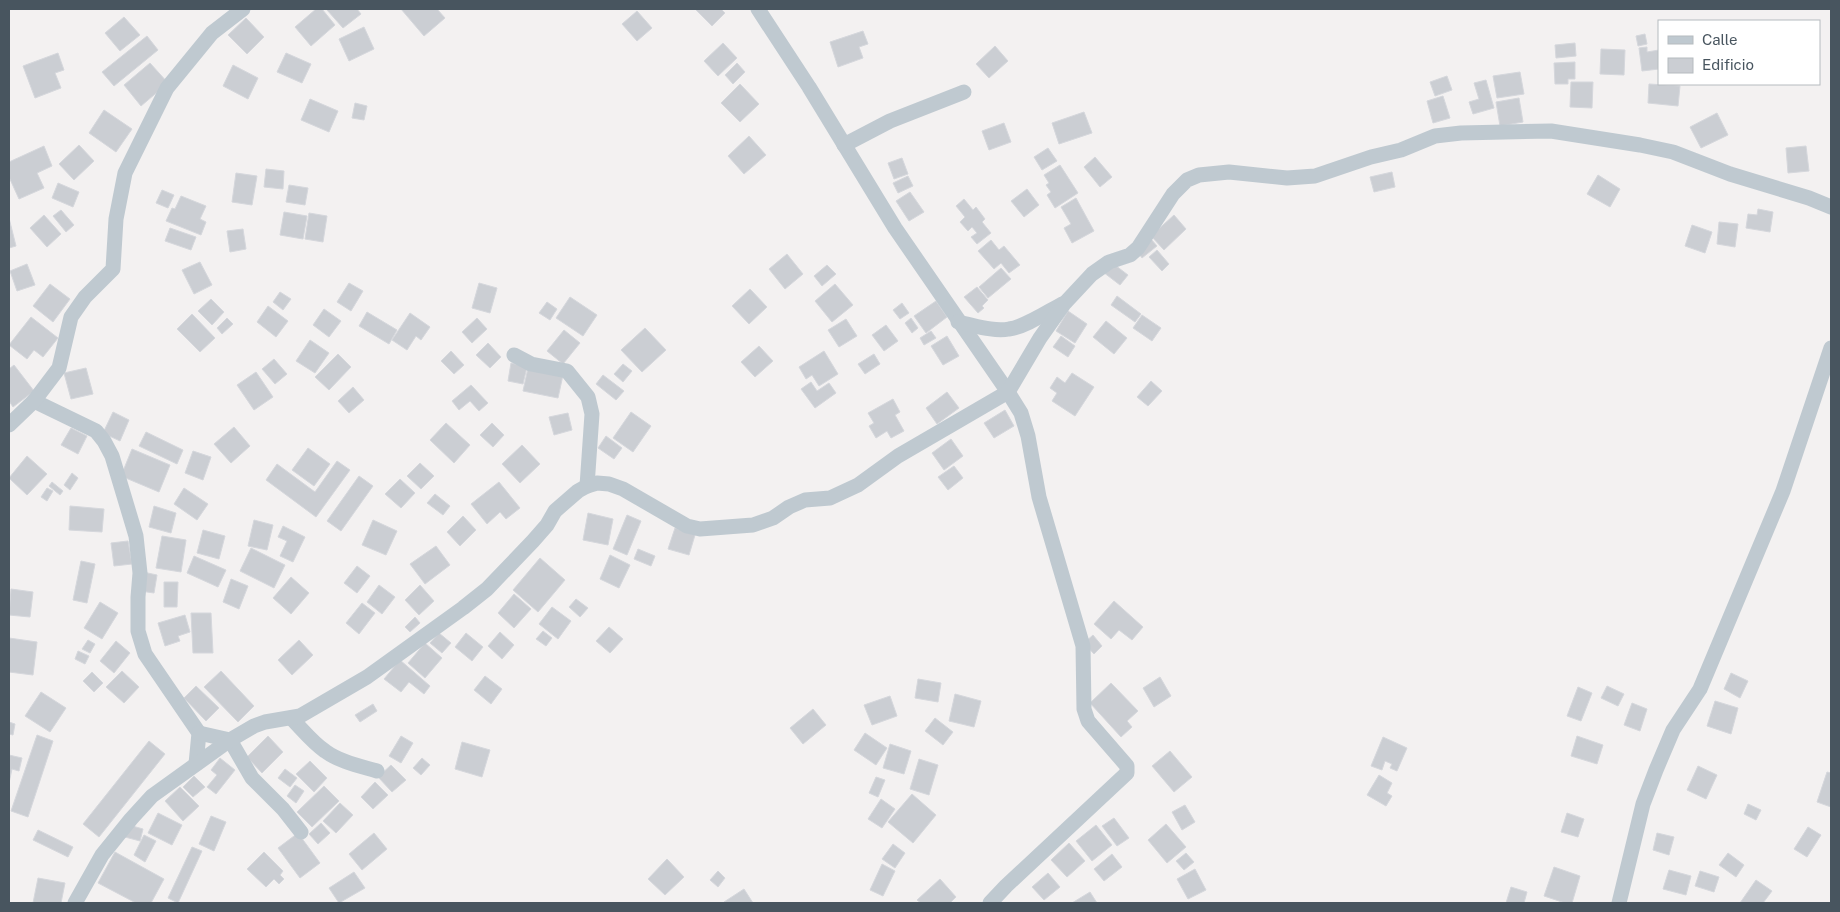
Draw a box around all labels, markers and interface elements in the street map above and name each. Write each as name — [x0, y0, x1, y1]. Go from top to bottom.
legend — [1658, 20, 1820, 85]
text: Calle — [1702, 31, 1738, 48]
text: Edificio — [1702, 56, 1754, 73]

